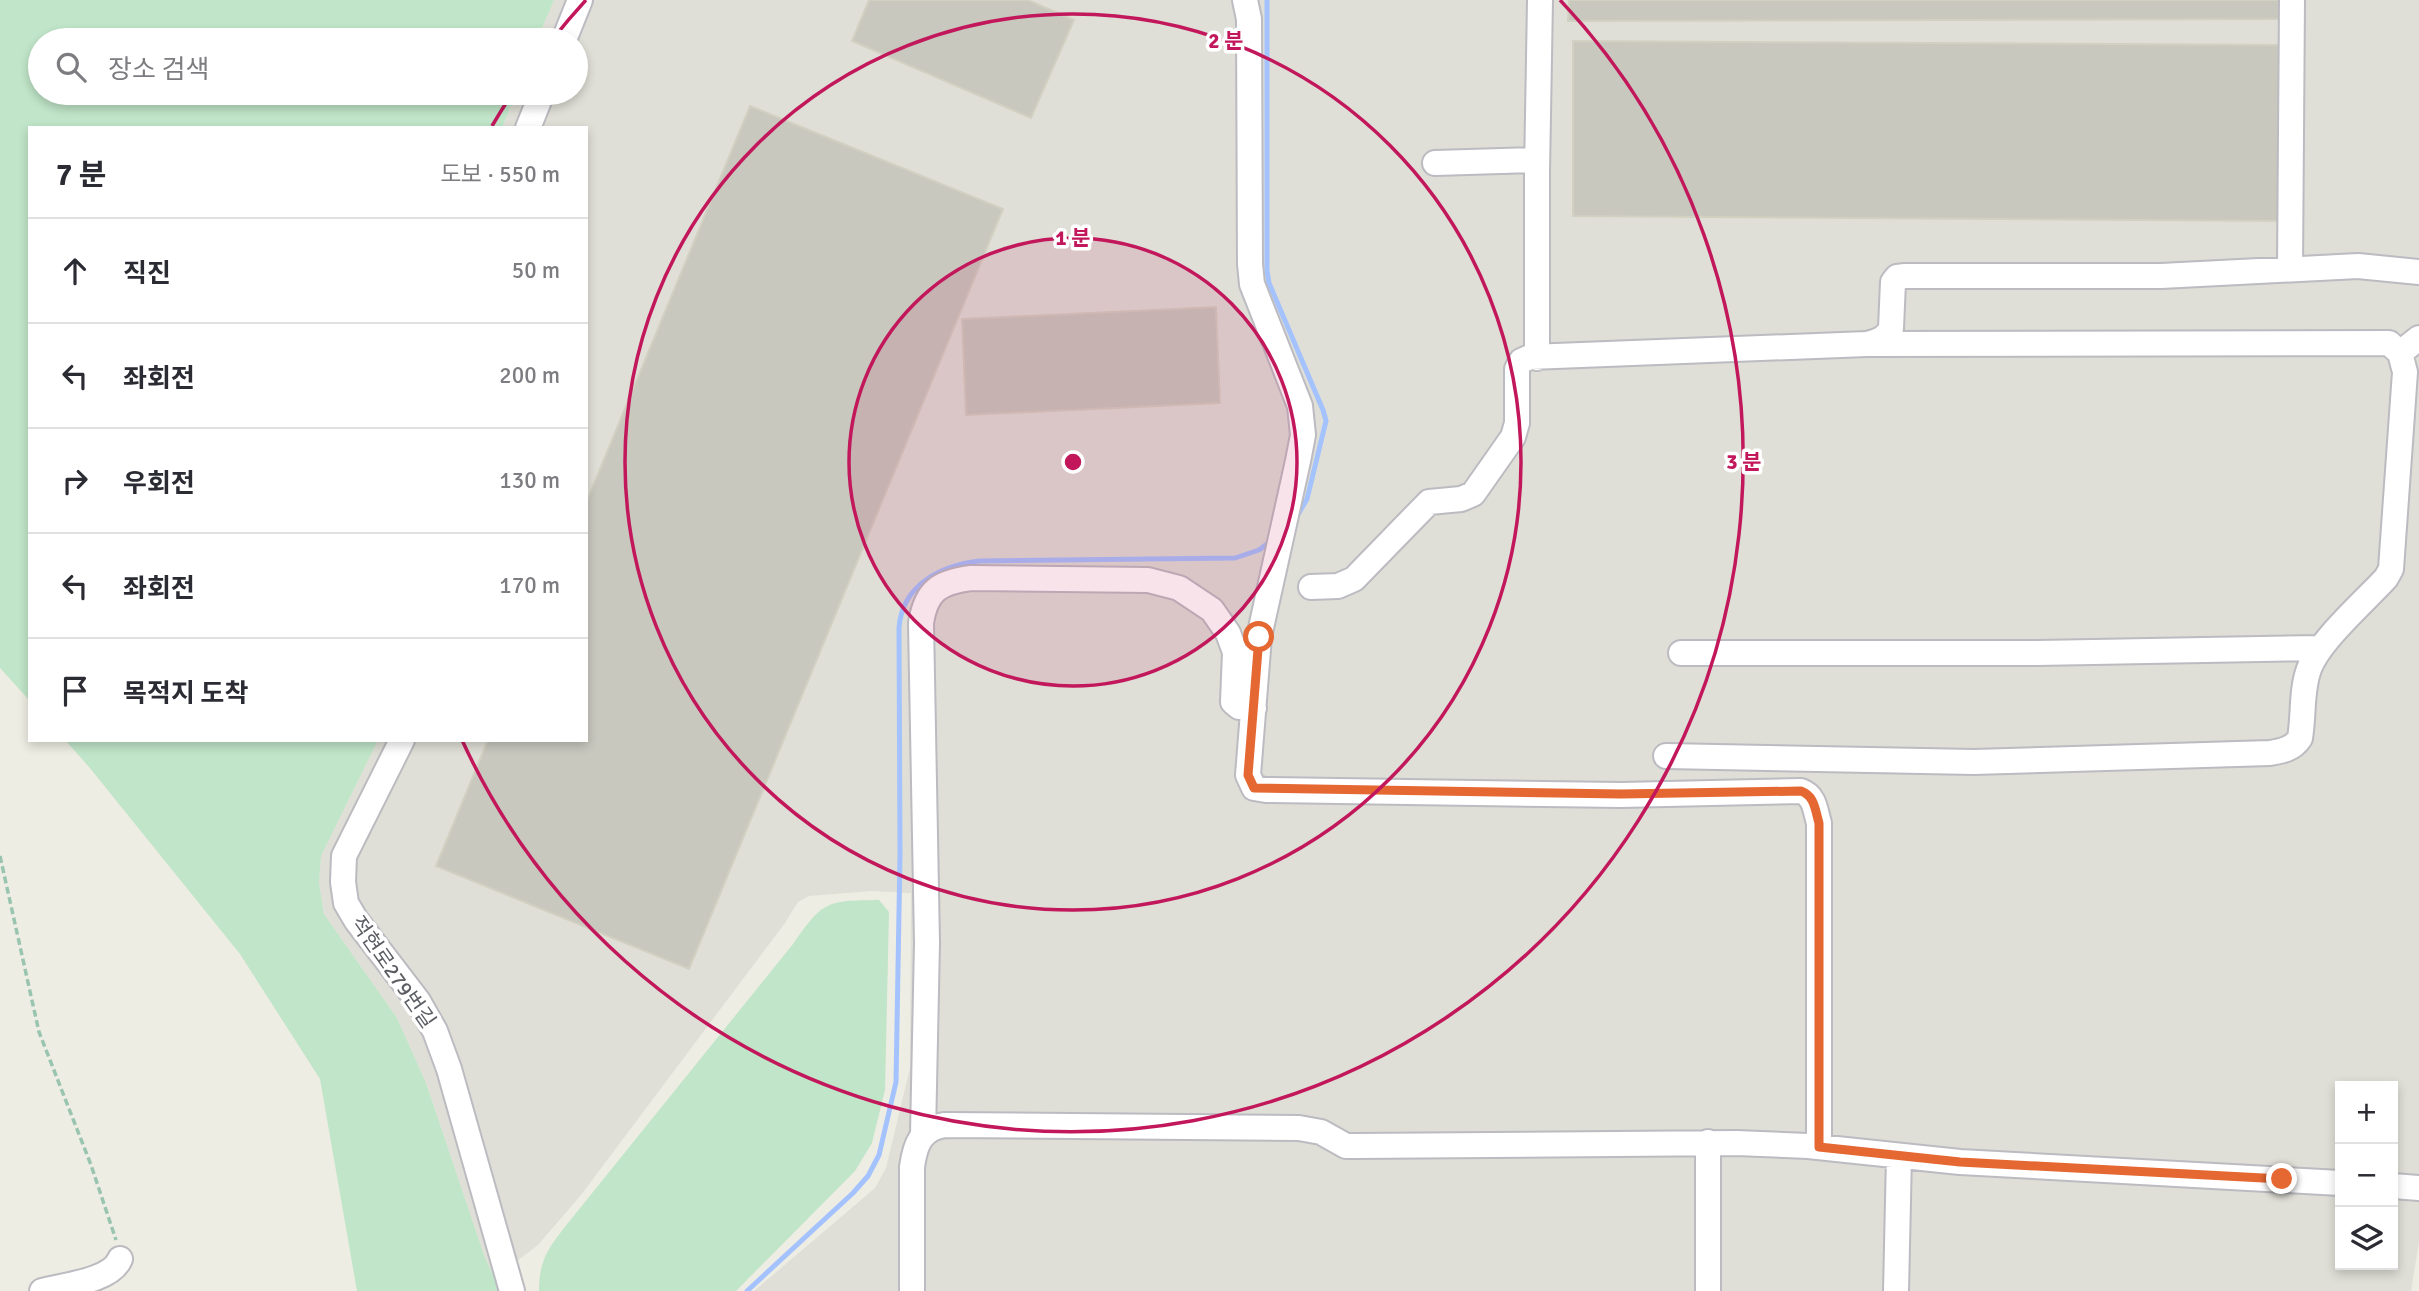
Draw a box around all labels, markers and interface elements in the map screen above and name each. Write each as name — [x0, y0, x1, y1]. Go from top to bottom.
search box — [28, 28, 588, 105]
text: 2 분 — [1208, 28, 1244, 54]
icon: search — [52, 48, 90, 86]
text: 장소 검색 — [108, 54, 209, 86]
text: 7 분 — [56, 157, 106, 194]
text: 도보 · 550 m — [440, 160, 560, 189]
text: 1 분 — [1055, 225, 1091, 251]
icon: ahead — [56, 252, 94, 290]
text: 50 m — [512, 256, 560, 285]
text: 직진 — [123, 258, 171, 290]
icon: left — [56, 357, 94, 395]
text: 200 m — [499, 361, 560, 390]
text: 좌회전 — [123, 363, 195, 395]
text: 3 분 — [1726, 449, 1762, 475]
centre of rings — [1061, 450, 1085, 474]
icon: right — [56, 462, 94, 500]
text: 130 m — [499, 466, 560, 495]
text: 우회전 — [123, 468, 195, 500]
icon: left — [56, 567, 94, 605]
text: 170 m — [499, 571, 560, 600]
text: 좌회전 — [123, 573, 195, 605]
route start — [1243, 621, 1274, 652]
icon: arrive — [56, 672, 94, 710]
text: 목적지 도착 — [123, 678, 248, 710]
street label: 적현로279번길 — [345, 911, 441, 1033]
map controls — [2335, 1081, 2398, 1270]
button: + — [2335, 1081, 2398, 1144]
button: − — [2335, 1144, 2398, 1207]
route end — [2266, 1163, 2297, 1194]
button: layers — [2335, 1207, 2398, 1270]

